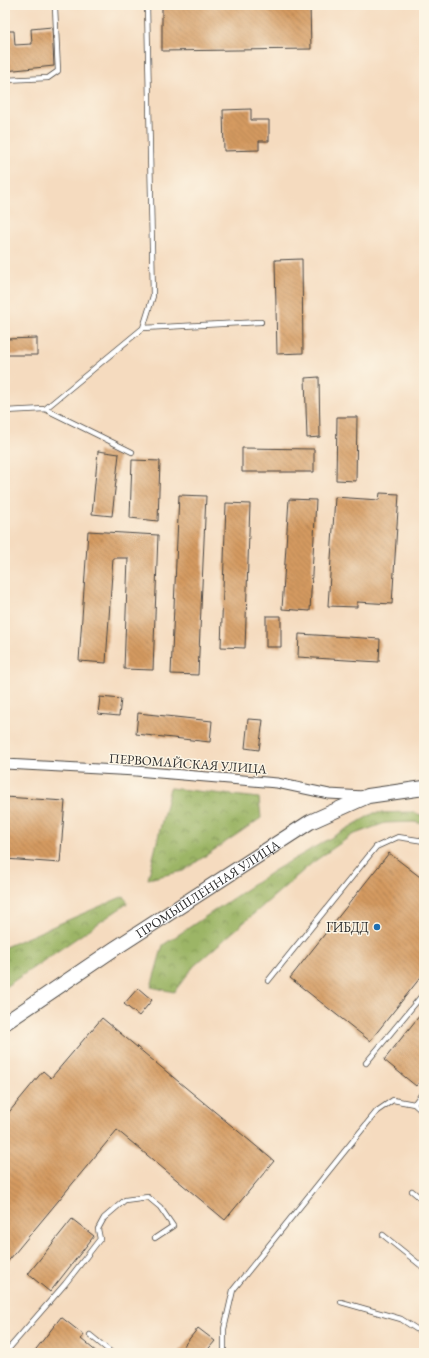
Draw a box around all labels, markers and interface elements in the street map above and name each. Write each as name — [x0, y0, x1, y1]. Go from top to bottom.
street label: ПЕРВОМАЙСКАЯ УЛИЦА — [108, 749, 268, 778]
street label: ПРОМЫШЛЕННАЯ УЛИЦА — [132, 835, 284, 942]
place label: ГИБДД — [326, 919, 369, 936]
marker: ГИБДД — [372, 922, 382, 932]

